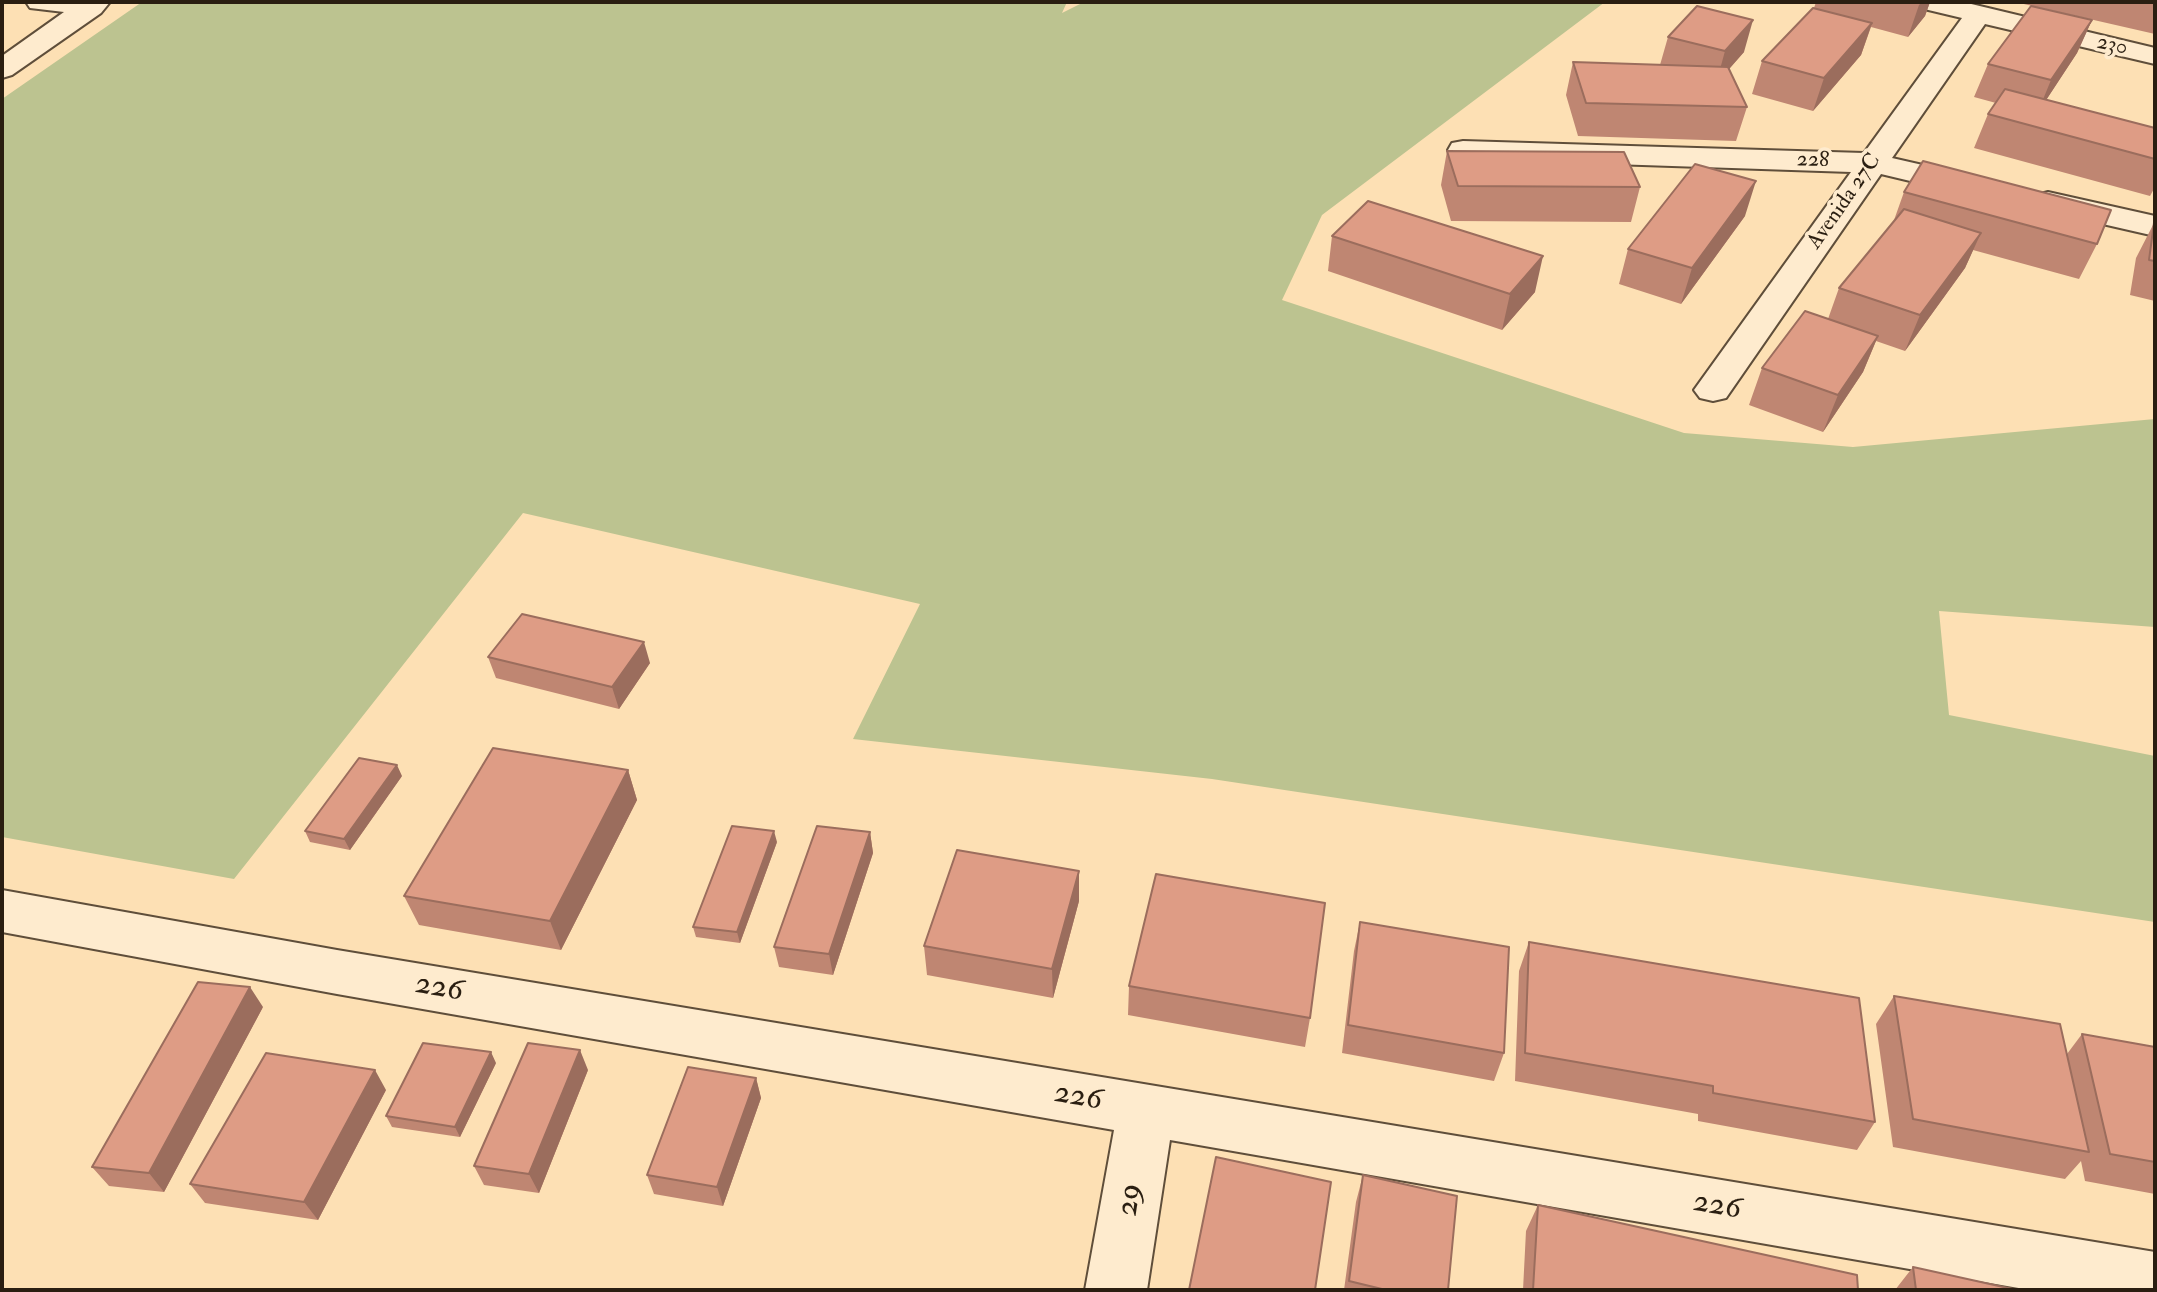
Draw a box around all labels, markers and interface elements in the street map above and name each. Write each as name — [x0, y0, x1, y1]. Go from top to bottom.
street label: 230 — [2094, 30, 2130, 62]
street label: 228 — [1796, 147, 1830, 175]
street label: Avenida 27C — [1802, 149, 1888, 255]
street label: 226 — [412, 966, 466, 1012]
street label: 226 — [1051, 1075, 1105, 1121]
street label: 29 — [1109, 1181, 1153, 1219]
street label: 226 — [1690, 1184, 1744, 1230]

